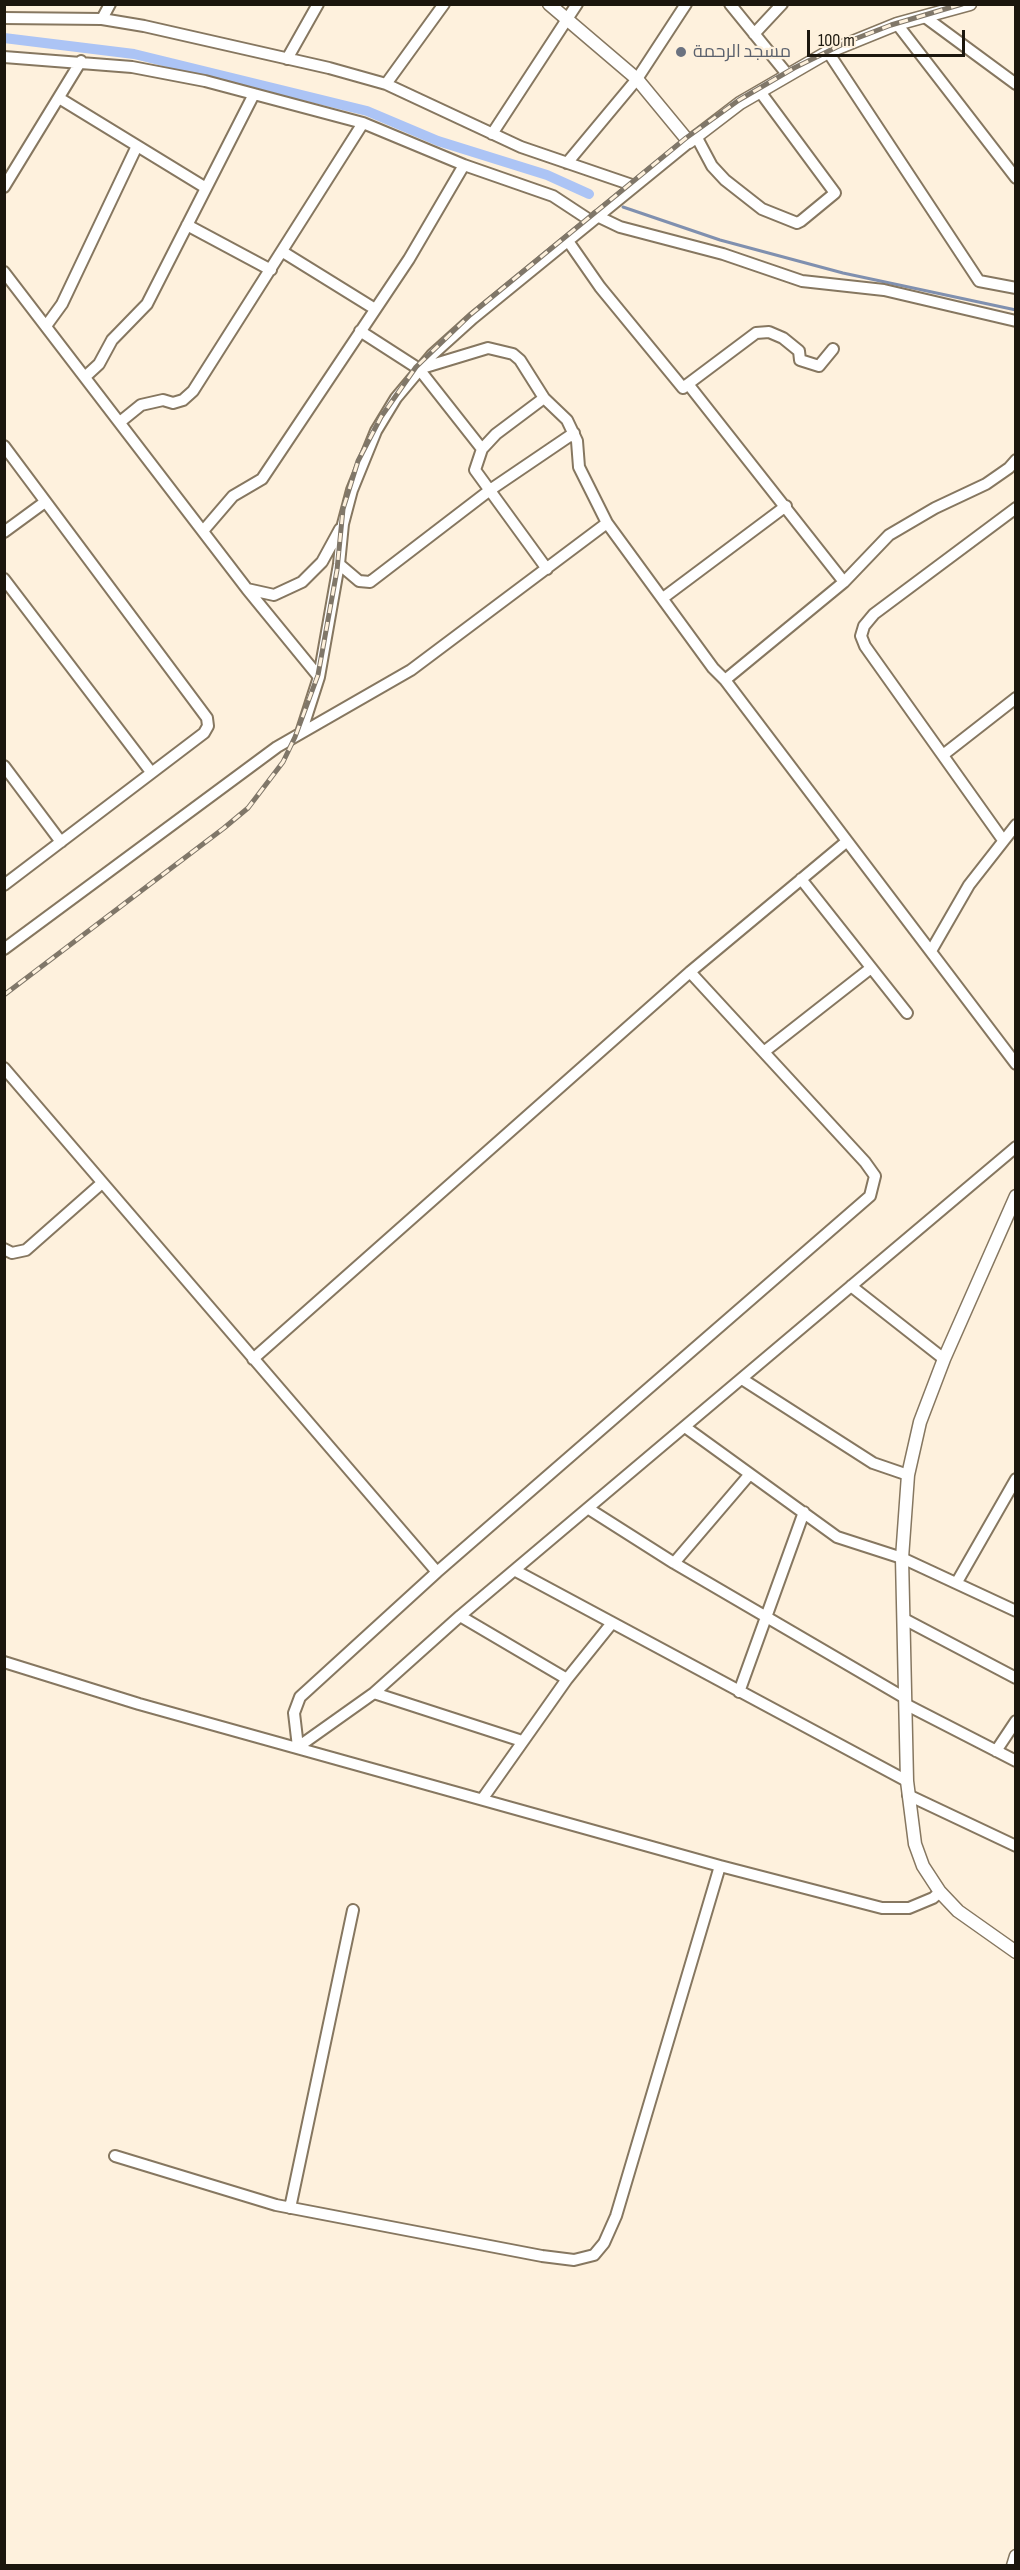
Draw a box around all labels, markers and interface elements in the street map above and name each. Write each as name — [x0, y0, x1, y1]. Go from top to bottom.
scale bar — [810, 18, 968, 56]
text: 100 m — [818, 30, 855, 51]
place label: مسجد الرحمة — [693, 41, 791, 63]
marker: مسجد الرحمة — [674, 45, 688, 59]

